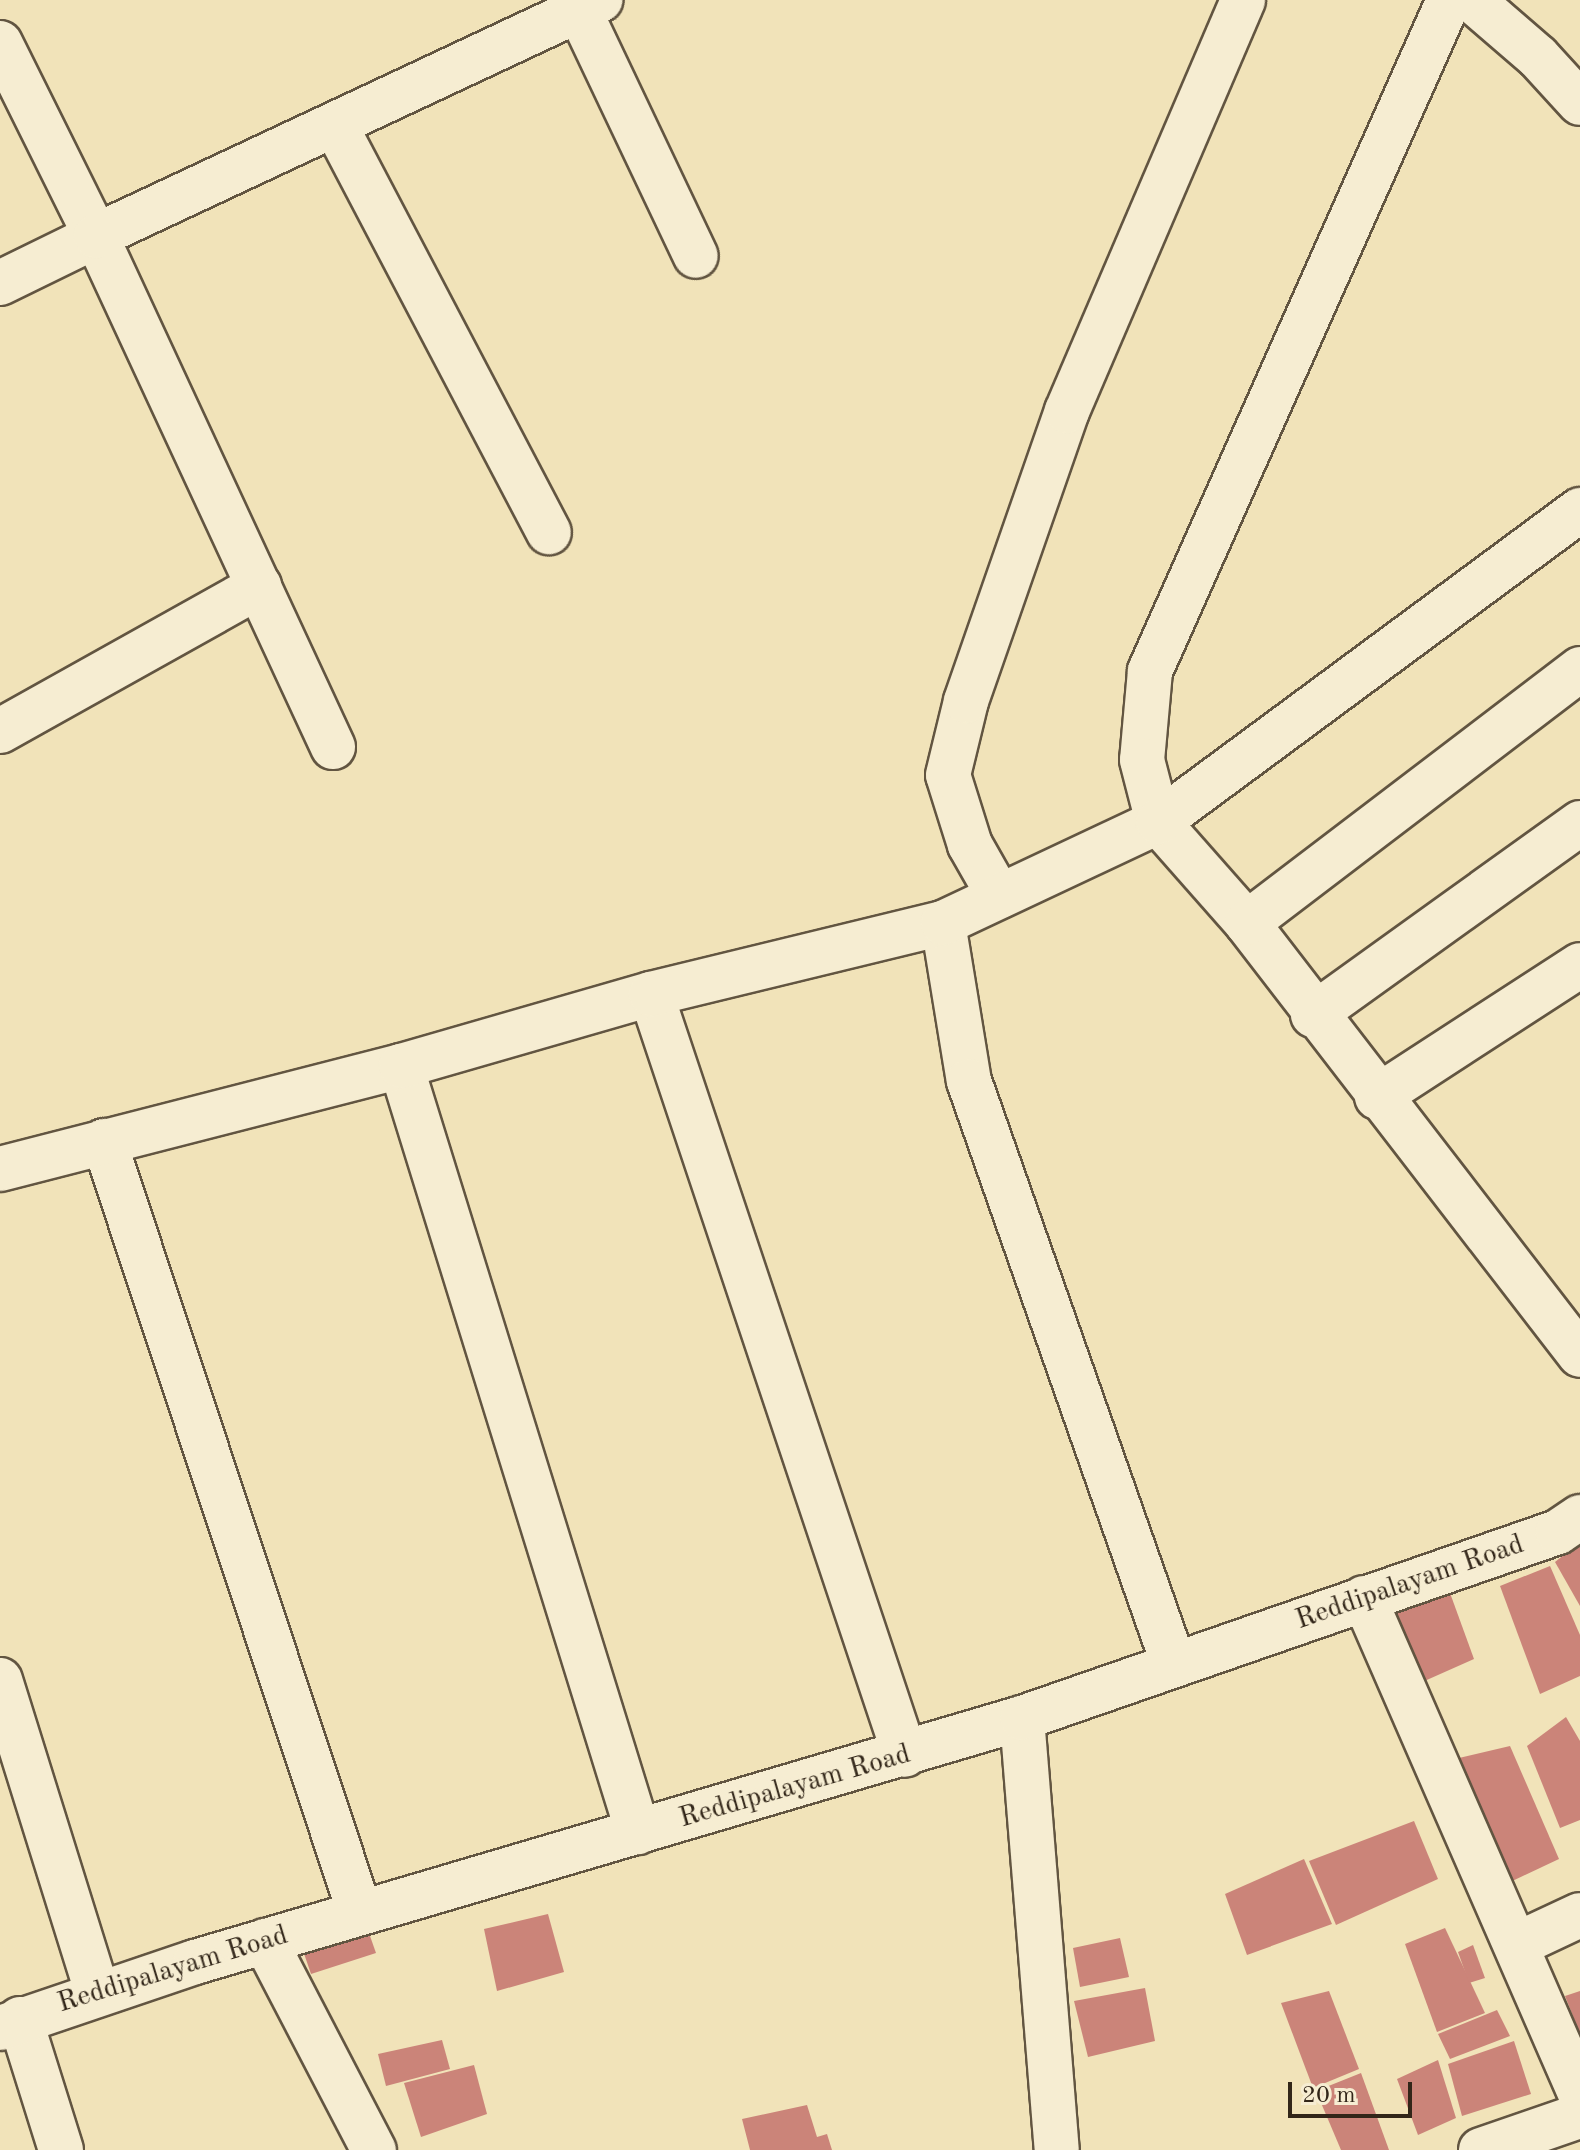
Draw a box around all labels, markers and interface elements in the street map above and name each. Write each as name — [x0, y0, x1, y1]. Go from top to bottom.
street label: Reddipalayam Road — [1291, 1528, 1529, 1638]
street label: Reddipalayam Road — [675, 1738, 915, 1836]
street label: Reddipalayam Road — [54, 1919, 292, 2021]
scale bar — [1292, 2066, 1416, 2116]
text: 20 m — [1302, 2084, 1356, 2108]

